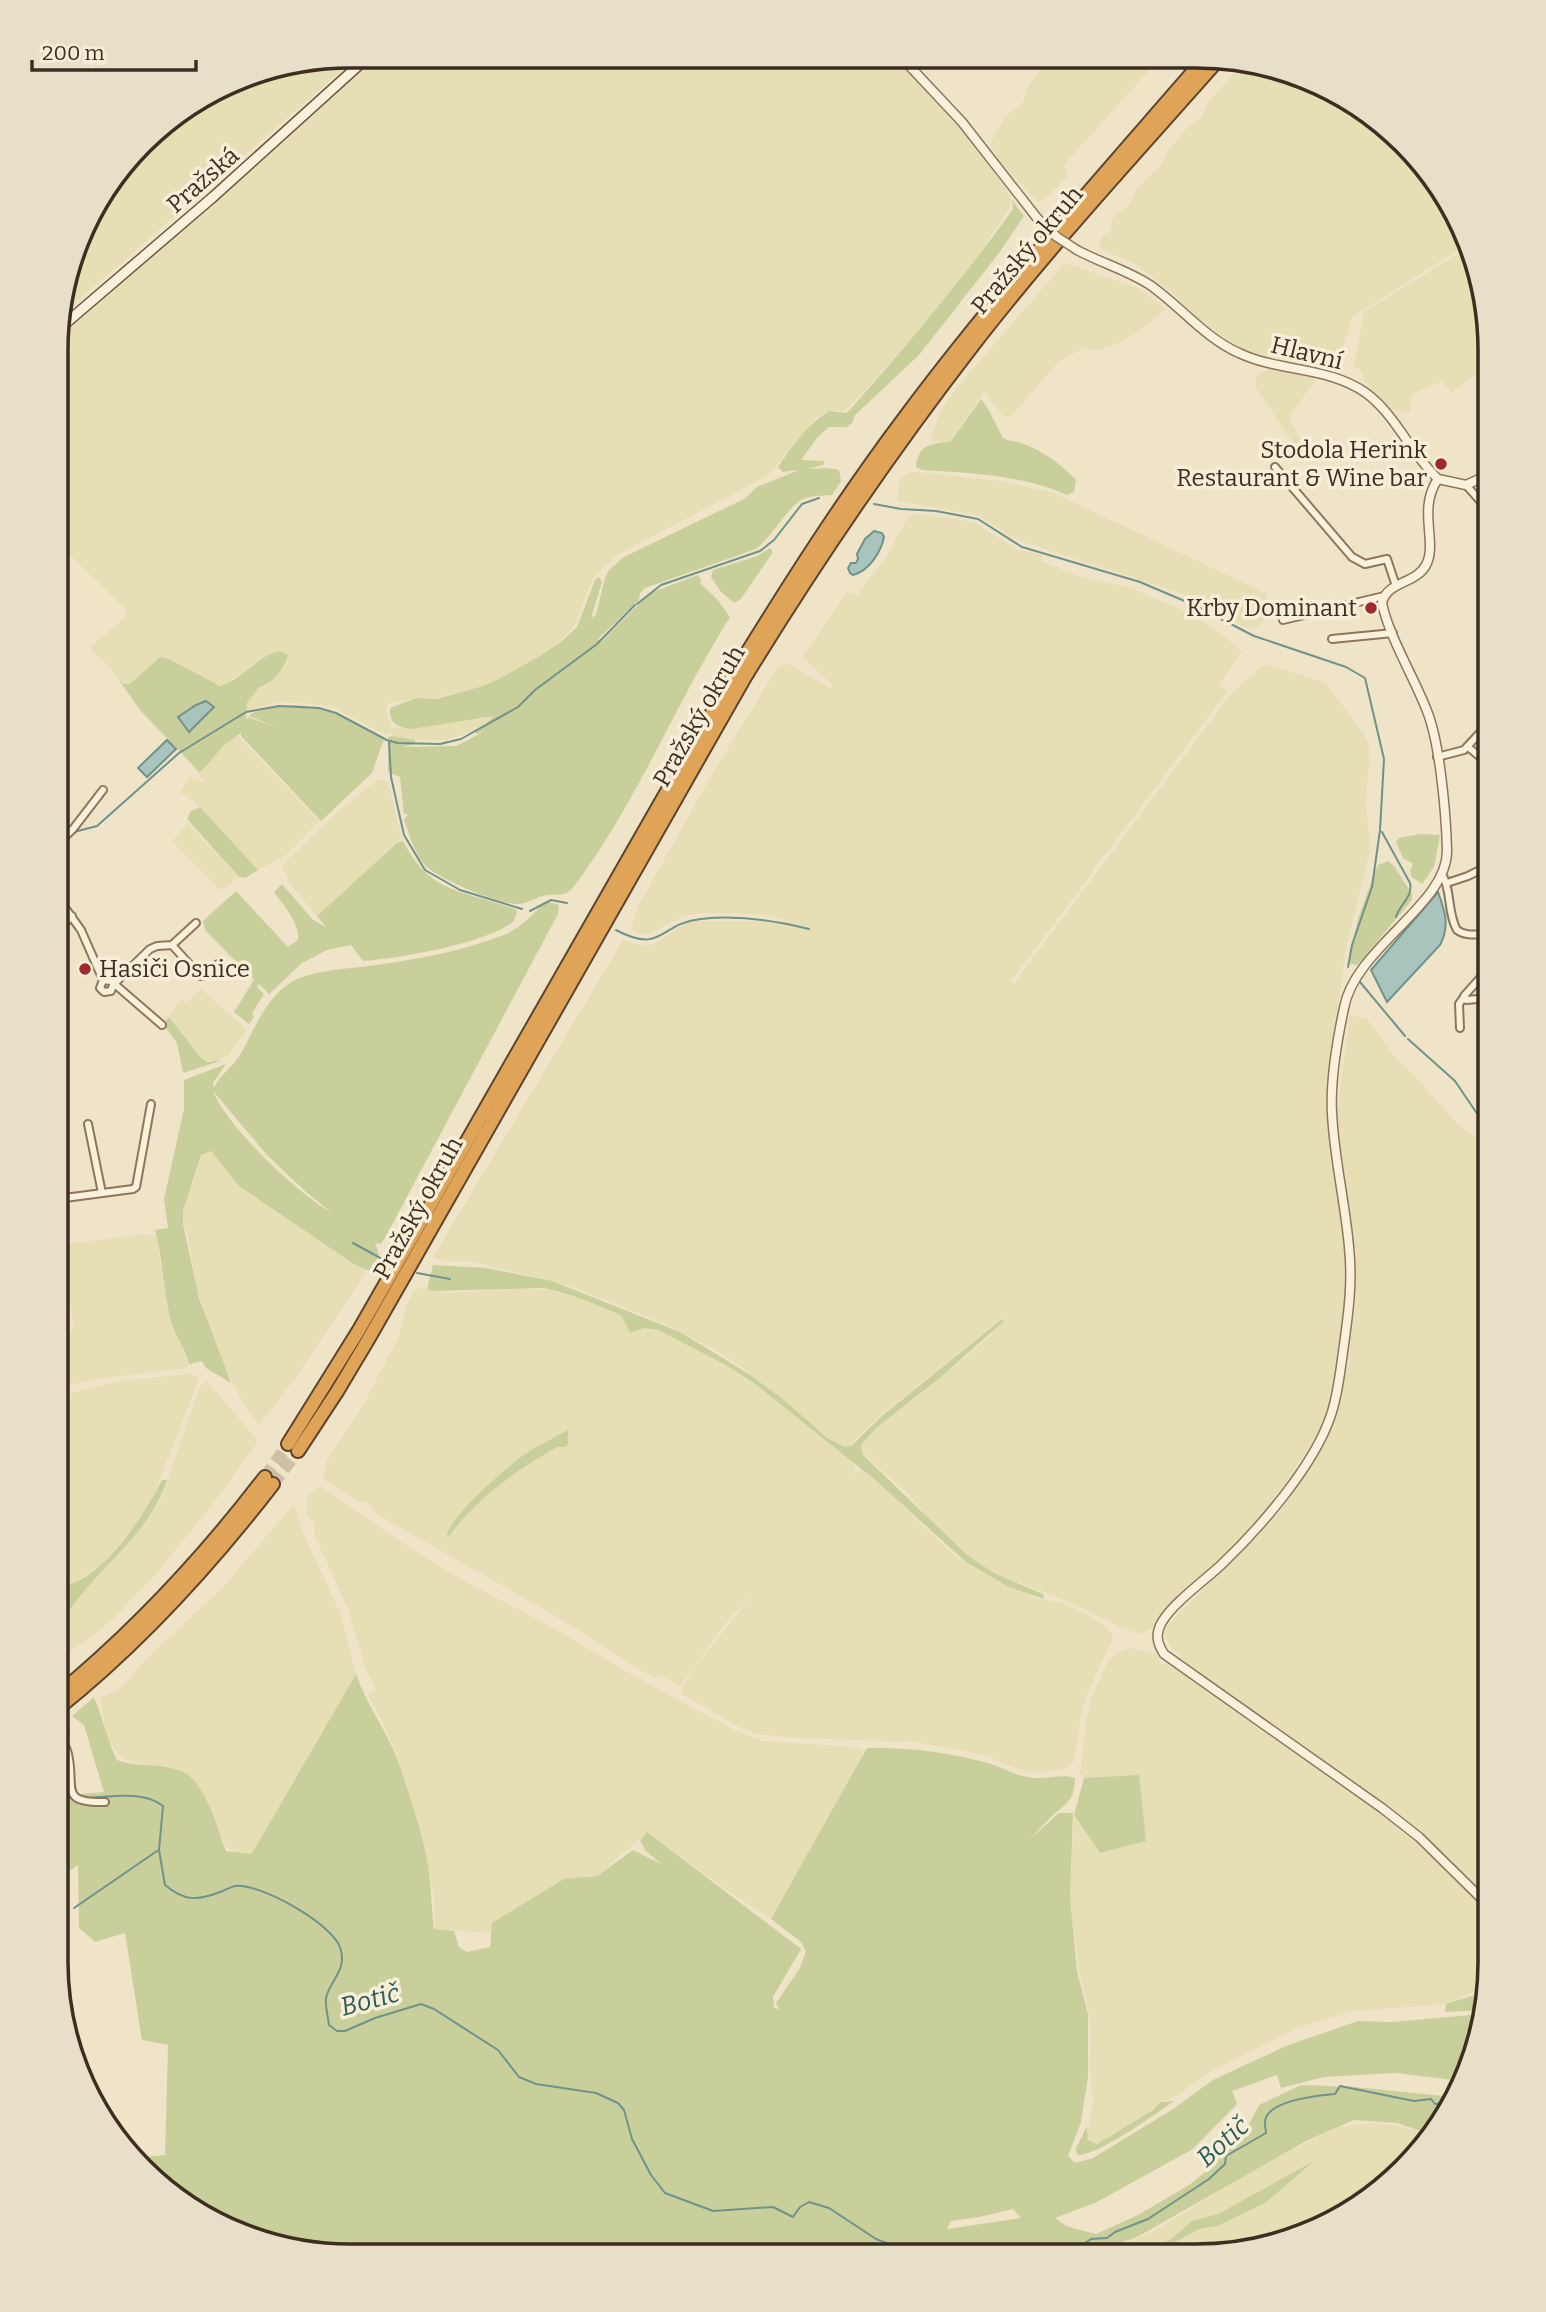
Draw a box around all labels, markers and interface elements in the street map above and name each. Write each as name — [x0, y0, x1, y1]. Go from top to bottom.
scale bar — [32, 28, 196, 72]
text: 200 m — [42, 40, 105, 66]
street label: Pražská — [161, 141, 245, 219]
street label: Pražský okruh — [965, 180, 1089, 320]
street label: Hlavní — [1268, 331, 1346, 375]
place label: Stodola Herink Restaurant & Wine bar — [1176, 436, 1427, 492]
marker: Stodola Herink Restaurant & Wine bar — [1433, 456, 1449, 472]
place label: Krby Dominant — [1186, 594, 1357, 622]
marker: Krby Dominant — [1363, 600, 1379, 616]
street label: Pražský okruh — [647, 641, 751, 791]
place label: Hasiči Osnice — [99, 955, 250, 983]
marker: Hasiči Osnice — [77, 961, 93, 977]
street label: Pražský okruh — [367, 1132, 469, 1284]
water label: Botič — [337, 1977, 403, 2023]
water label: Botič — [1190, 2110, 1256, 2174]

